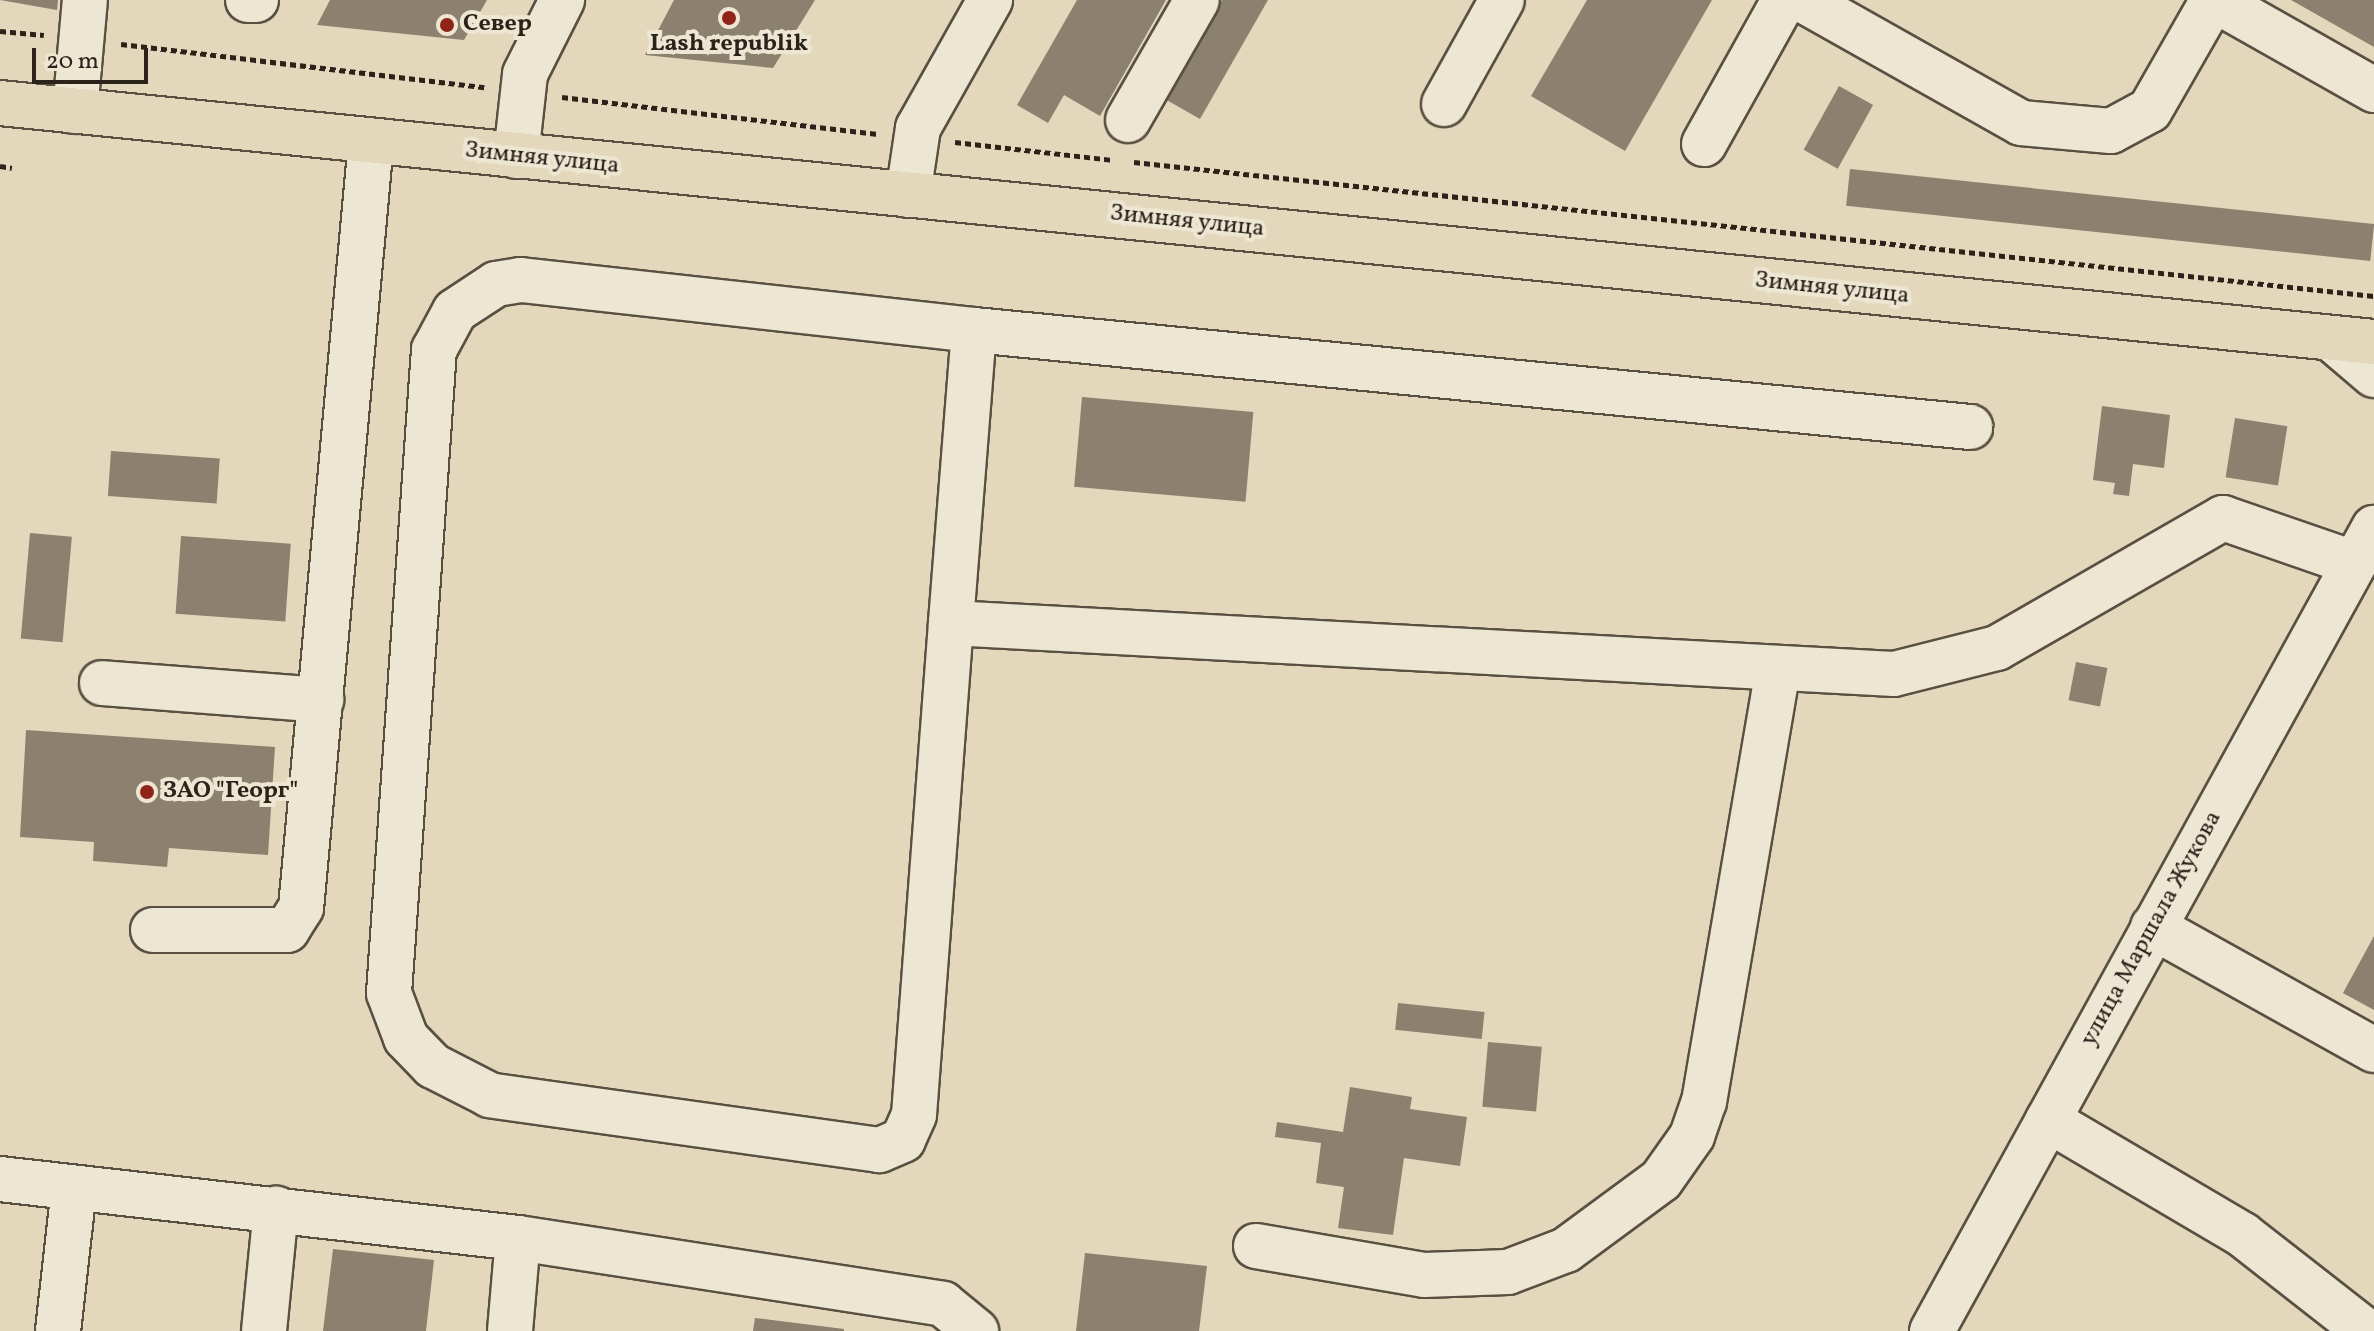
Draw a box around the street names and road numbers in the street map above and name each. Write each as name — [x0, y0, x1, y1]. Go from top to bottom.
street label: Зимняя улица — [463, 137, 621, 181]
street label: Зимняя улица — [1108, 200, 1266, 244]
street label: Зимняя улица — [1753, 267, 1911, 311]
street label: улица Маршала Жукова — [2075, 806, 2229, 1052]

